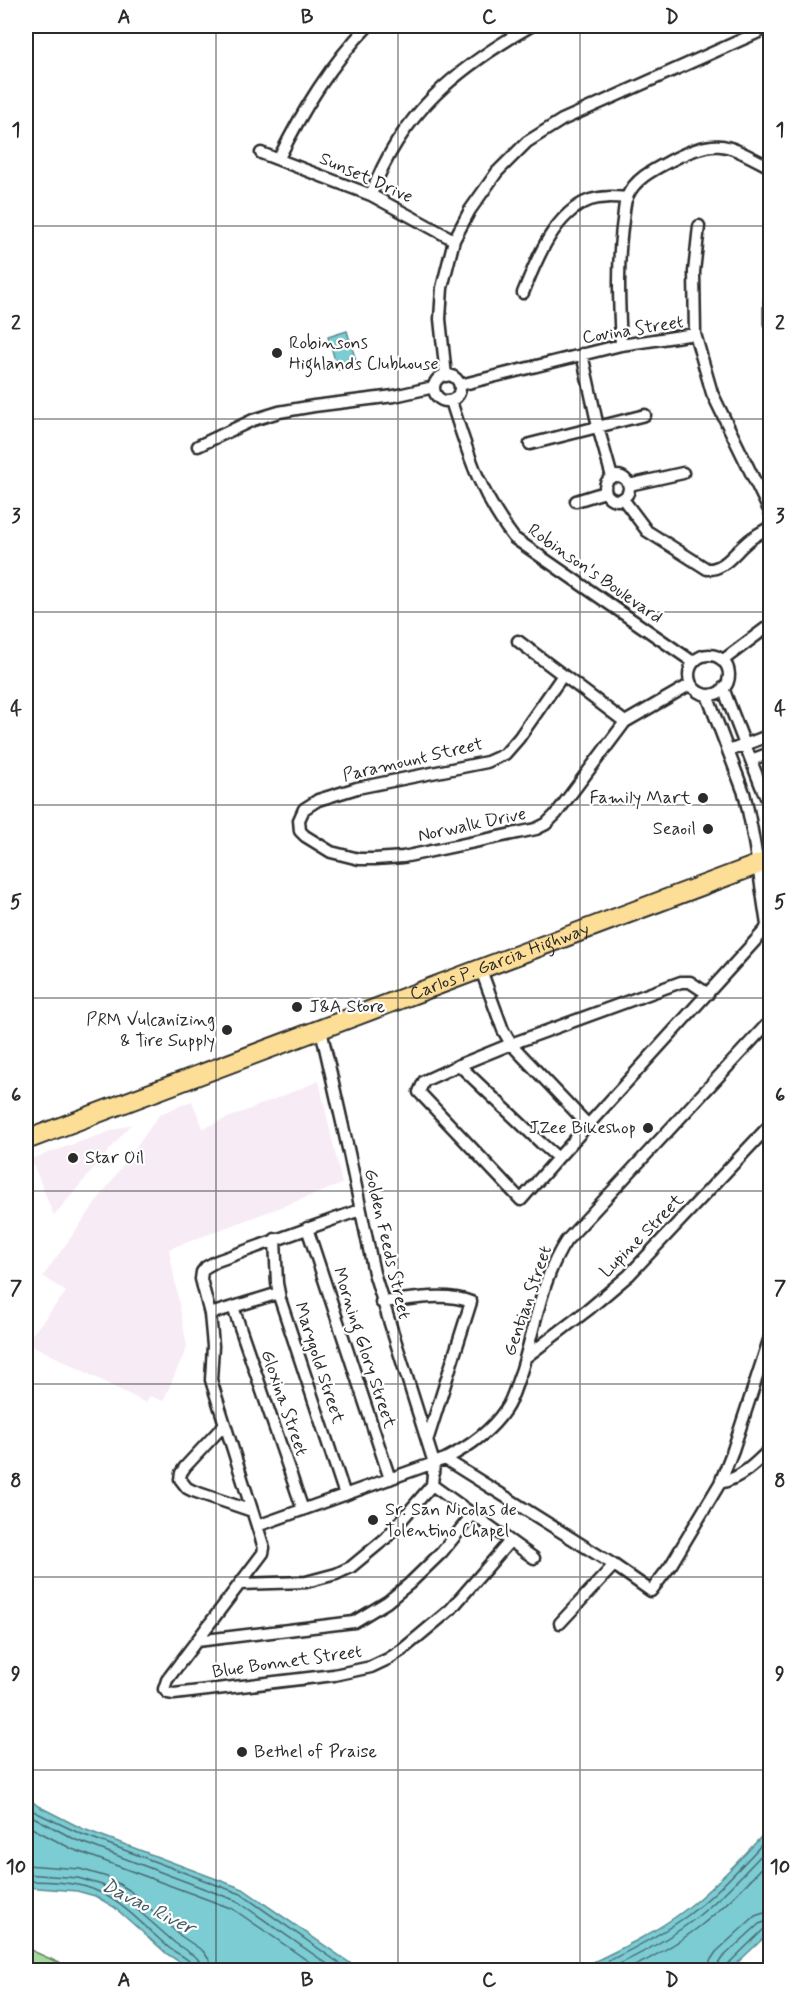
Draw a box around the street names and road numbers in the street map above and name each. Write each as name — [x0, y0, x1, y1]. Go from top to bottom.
street label: Sunset Drive — [315, 147, 417, 209]
street label: Covina Street — [581, 310, 686, 350]
street label: Robinson's Boulevard — [523, 518, 667, 630]
street label: Paramount Street — [341, 732, 485, 788]
street label: Norwalk Drive — [416, 802, 528, 848]
street label: Carlos P. Garcia Highway — [406, 917, 593, 1006]
street label: Golden Feeds Street — [358, 1166, 416, 1322]
street label: Lupine Street — [595, 1188, 690, 1283]
street label: Gentian Street — [498, 1242, 558, 1359]
street label: Morning Glory Street — [325, 1264, 401, 1433]
street label: Marygold Street — [288, 1299, 350, 1427]
street label: Gloxina Street — [255, 1347, 313, 1460]
street label: Blue Bonnet Street — [211, 1640, 364, 1684]

